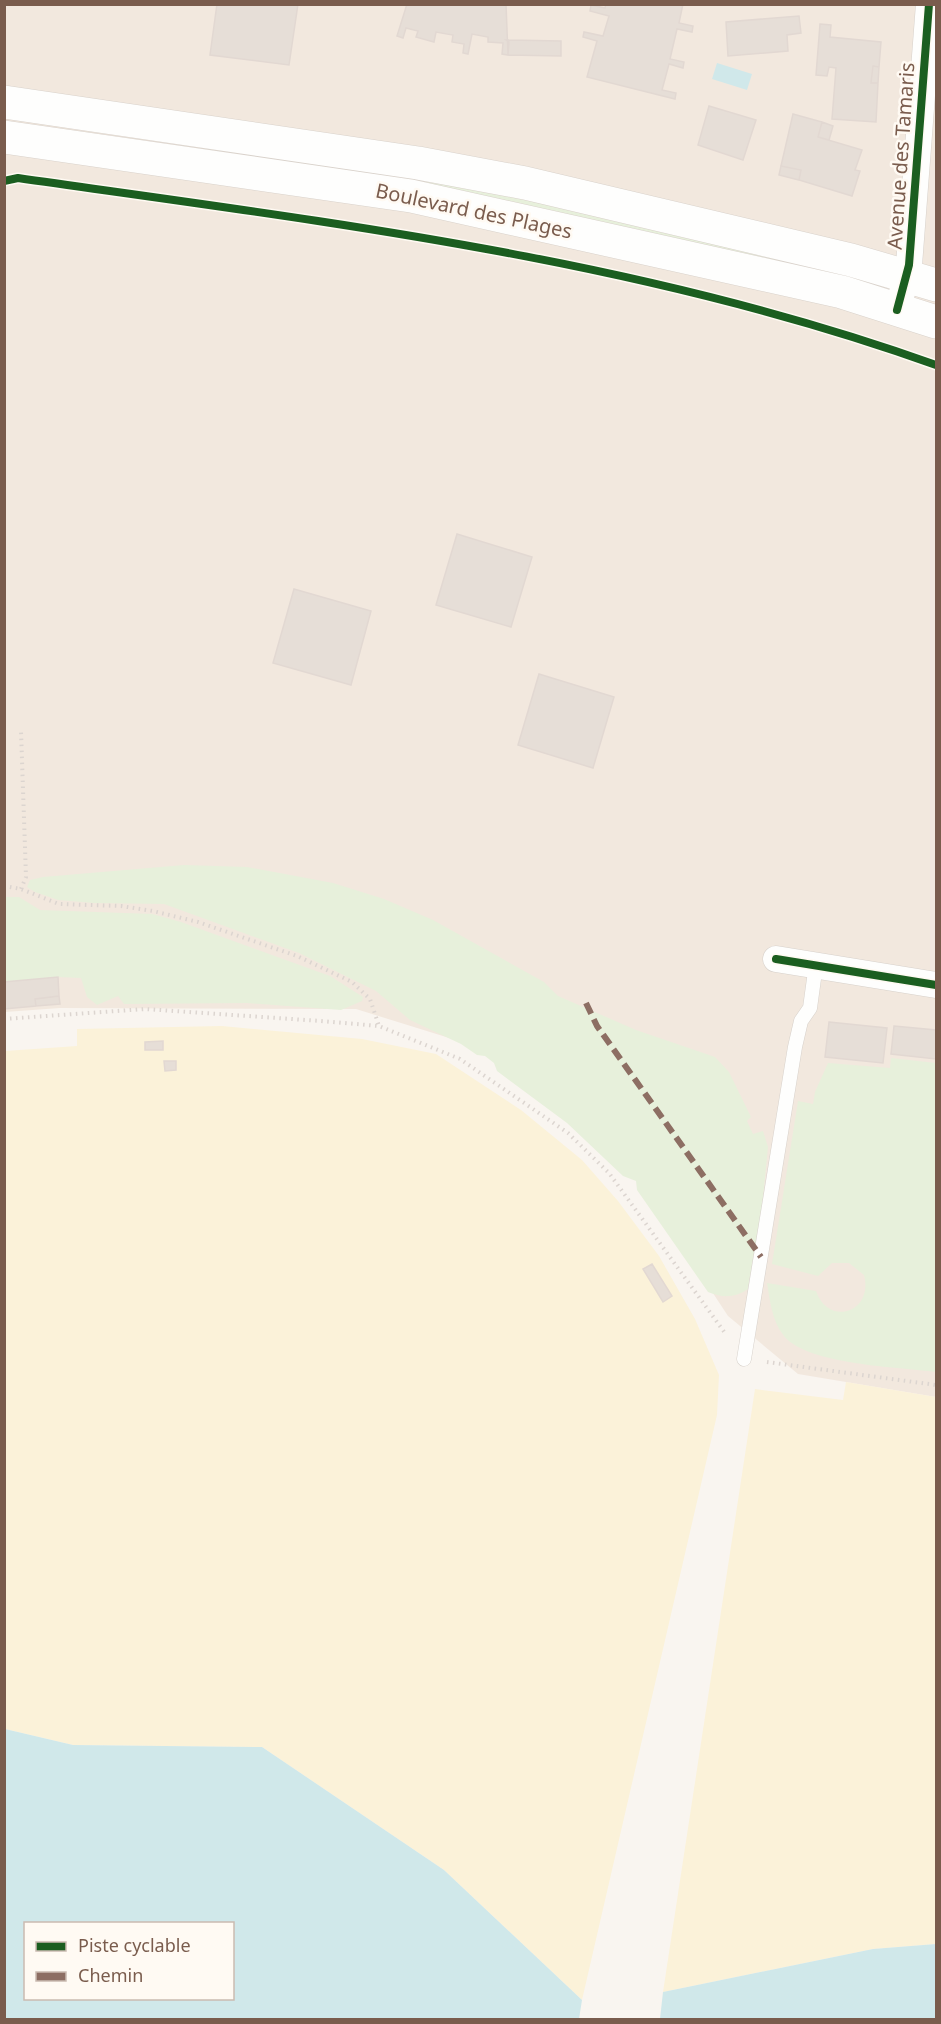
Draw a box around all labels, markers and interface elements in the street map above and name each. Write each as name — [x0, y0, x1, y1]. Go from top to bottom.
street label: Avenue des Tamaris — [880, 62, 921, 250]
street label: Boulevard des Plages — [373, 176, 575, 245]
legend — [24, 1922, 234, 2000]
text: Piste cyclable — [78, 1933, 191, 1957]
text: Chemin — [78, 1963, 143, 1987]

